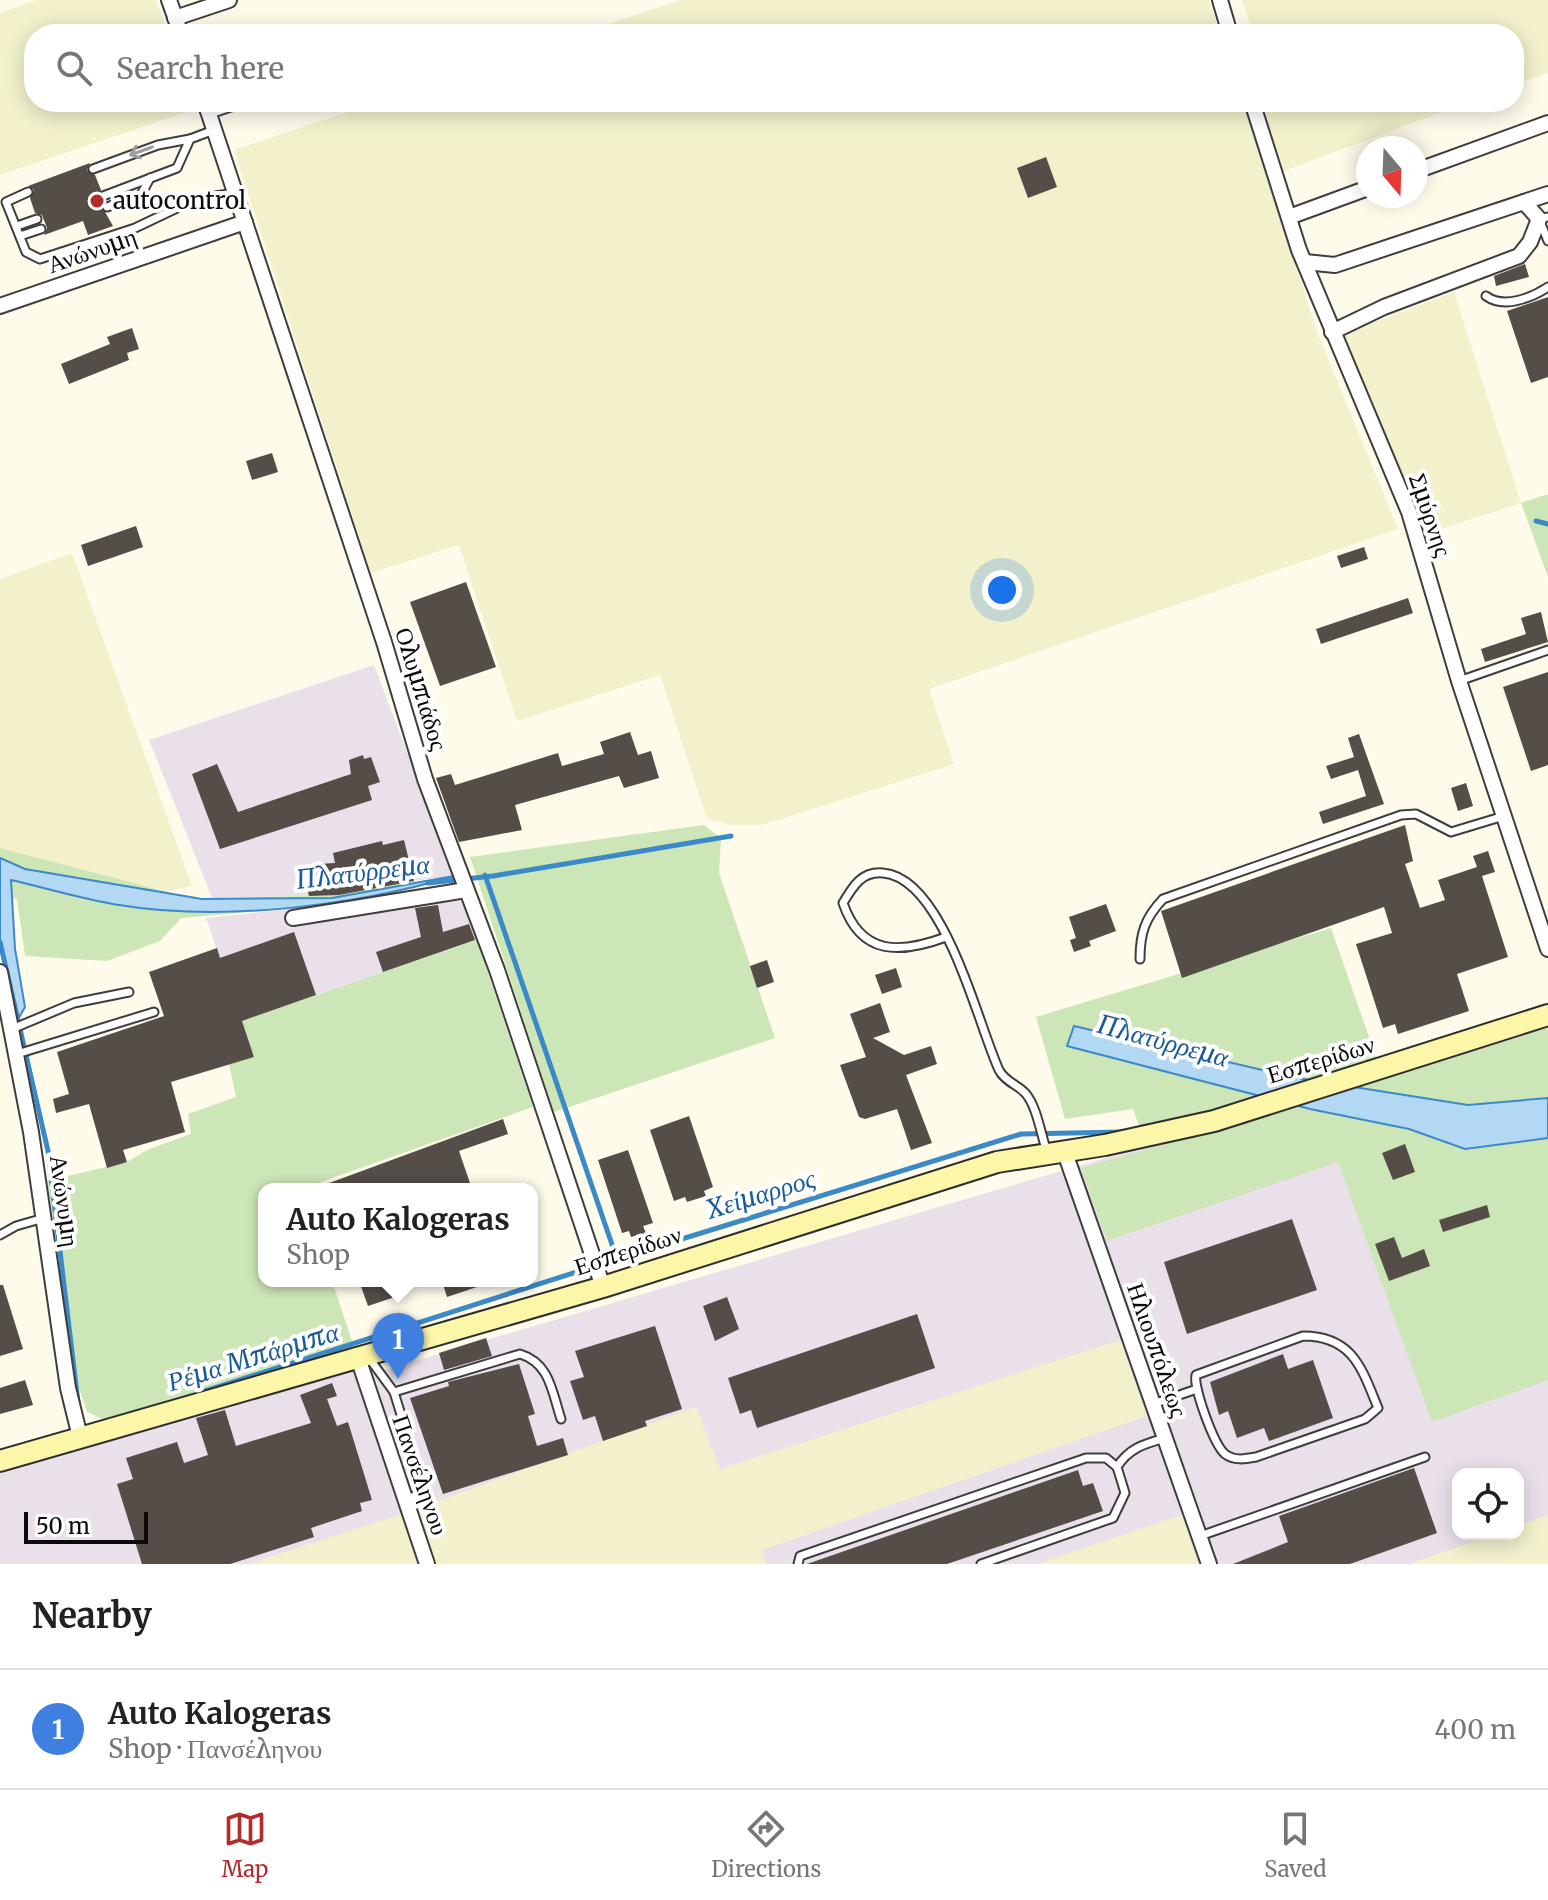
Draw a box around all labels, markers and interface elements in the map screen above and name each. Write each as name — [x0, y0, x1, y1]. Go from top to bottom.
search box — [24, 24, 1524, 112]
icon: search — [52, 46, 96, 90]
text: Search here — [116, 49, 284, 87]
north arrow — [1356, 136, 1428, 208]
one-way arrow — [129, 145, 154, 160]
place label: autocontrol — [113, 185, 246, 216]
marker: autocontrol — [88, 192, 106, 210]
street label: Ανώνυμη — [43, 221, 141, 280]
street label: Σμύρνης — [1402, 469, 1459, 561]
your location — [982, 570, 1022, 610]
street label: Ολυμπιάδος — [388, 624, 455, 754]
water label: Πλατύρρεμα — [294, 847, 433, 896]
water label: Πλατύρρεμα — [1094, 1007, 1233, 1074]
street label: Εσπερίδων — [1263, 1028, 1379, 1091]
street label: Ανώνυμη — [43, 1153, 86, 1249]
water label: Χείμαρρος — [702, 1161, 820, 1226]
popup — [258, 1183, 538, 1287]
text: Auto Kalogeras — [286, 1200, 510, 1238]
street label: Εσπερίδων — [570, 1219, 686, 1282]
text: Shop — [286, 1238, 350, 1271]
street label: Ηλιουπόλεως — [1120, 1279, 1195, 1421]
pin: 1 — [372, 1313, 424, 1379]
water label: Ρέμα Μπάρμπα — [162, 1314, 344, 1399]
street label: Πανσέληνου — [385, 1411, 455, 1539]
map controls — [1452, 1468, 1524, 1540]
button: locate — [1452, 1468, 1524, 1540]
scale bar — [24, 1508, 148, 1544]
text: 50 m — [36, 1512, 90, 1540]
text: Nearby — [32, 1595, 152, 1637]
text: Auto Kalogeras — [108, 1694, 331, 1732]
text: 1 — [52, 1713, 64, 1746]
text: 400 m — [1435, 1713, 1516, 1746]
text: Shop · Πανσέληνου — [108, 1732, 322, 1765]
tab: Map — [221, 1807, 268, 1883]
tab: Directions — [711, 1807, 821, 1883]
tab: Saved — [1264, 1807, 1327, 1883]

